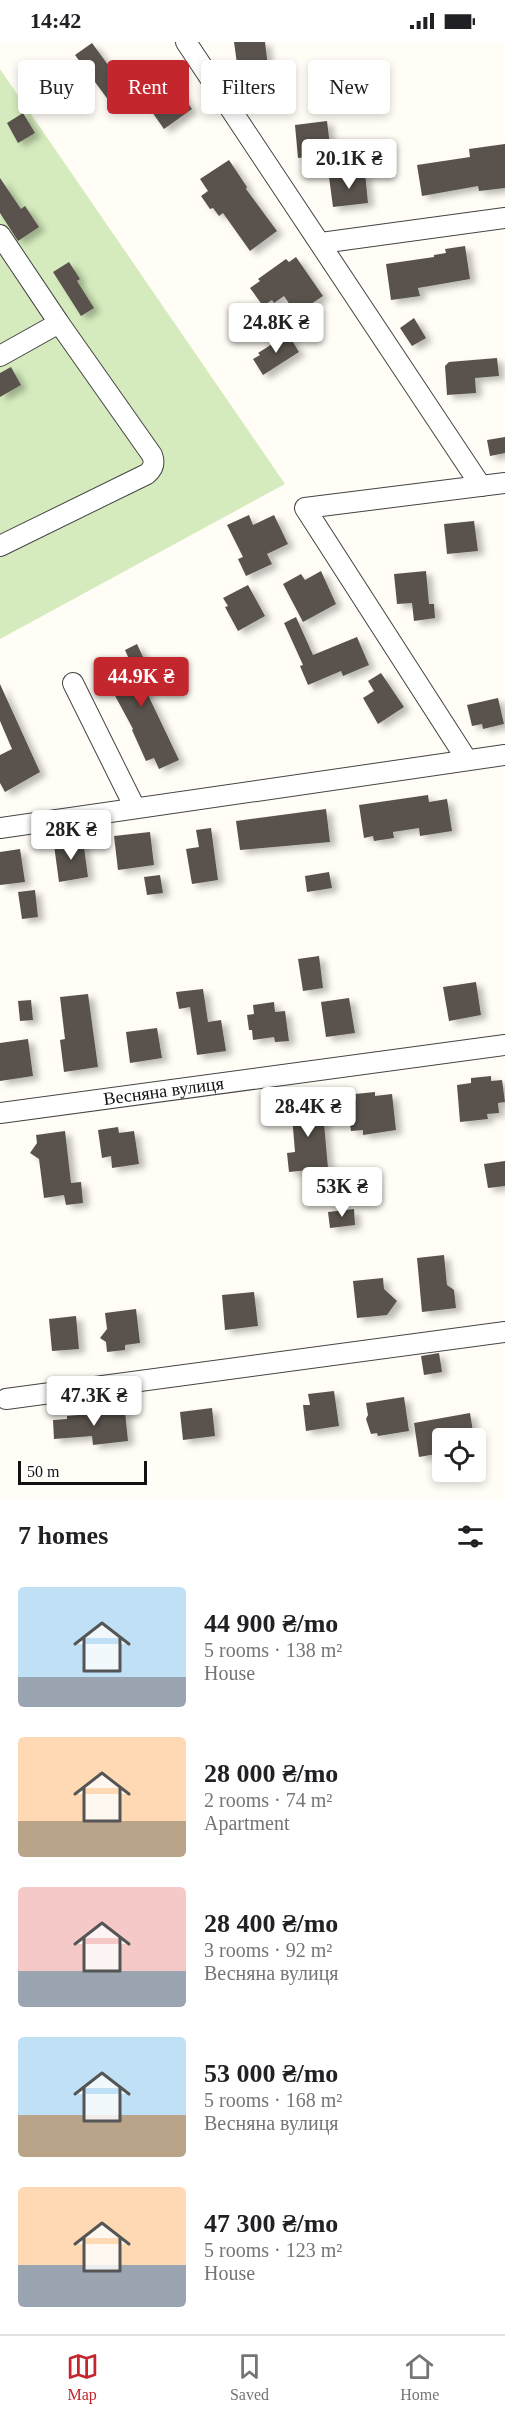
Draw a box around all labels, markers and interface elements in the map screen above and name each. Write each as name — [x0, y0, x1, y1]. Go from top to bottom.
text: 14:42 — [30, 8, 81, 33]
chip: Buy — [18, 60, 95, 114]
chip: Rent — [107, 60, 189, 114]
chip: Filters — [201, 60, 296, 114]
chip: New — [308, 60, 390, 114]
pin: 20.1K ₴ — [294, 139, 404, 190]
text: 20.1K ₴ — [316, 147, 382, 169]
pin: 24.8K ₴ — [221, 303, 331, 354]
text: 24.8K ₴ — [243, 311, 309, 333]
pin: 44.9K ₴ — [86, 657, 196, 708]
text: 44.9K ₴ — [108, 665, 174, 687]
pin: 28K ₴ — [29, 810, 113, 861]
text: 28K ₴ — [45, 818, 97, 840]
street label: Весняна вулиця — [102, 1073, 225, 1109]
pin: 28.4K ₴ — [253, 1087, 363, 1138]
text: 28.4K ₴ — [275, 1095, 341, 1117]
pin: 53K ₴ — [300, 1167, 384, 1218]
text: 53K ₴ — [316, 1175, 368, 1197]
pin: 47.3K ₴ — [39, 1376, 149, 1427]
text: 47.3K ₴ — [61, 1384, 127, 1406]
map controls — [432, 1428, 486, 1482]
button: locate — [432, 1428, 486, 1482]
scale bar — [18, 1458, 147, 1486]
text: 50 m — [27, 1463, 59, 1480]
icon: filters — [454, 1520, 487, 1553]
text: 7 homes — [18, 1521, 108, 1550]
text: 44 900 ₴/mo — [204, 1609, 338, 1638]
icon: home — [66, 1611, 138, 1683]
text: 5 rooms · 138 m² — [204, 1639, 342, 1661]
text: House — [204, 1662, 255, 1684]
text: 28 000 ₴/mo — [204, 1759, 338, 1788]
icon: home — [66, 1761, 138, 1833]
text: 2 rooms · 74 m² — [204, 1789, 332, 1811]
text: Apartment — [204, 1812, 290, 1834]
text: 28 400 ₴/mo — [204, 1909, 338, 1938]
icon: home — [66, 1911, 138, 1983]
text: 3 rooms · 92 m² — [204, 1939, 332, 1961]
text: Весняна вулиця — [204, 1962, 339, 1984]
text: 53 000 ₴/mo — [204, 2059, 338, 2088]
icon: home — [66, 2061, 138, 2133]
text: 5 rooms · 168 m² — [204, 2089, 342, 2111]
text: Весняна вулиця — [204, 2112, 339, 2134]
text: 47 300 ₴/mo — [204, 2209, 338, 2238]
icon: home — [66, 2211, 138, 2283]
text: 5 rooms · 123 m² — [204, 2239, 342, 2261]
text: House — [204, 2262, 255, 2284]
tab: Map — [66, 2350, 99, 2404]
tab: Saved — [230, 2350, 269, 2404]
tab: Home — [400, 2350, 439, 2404]

